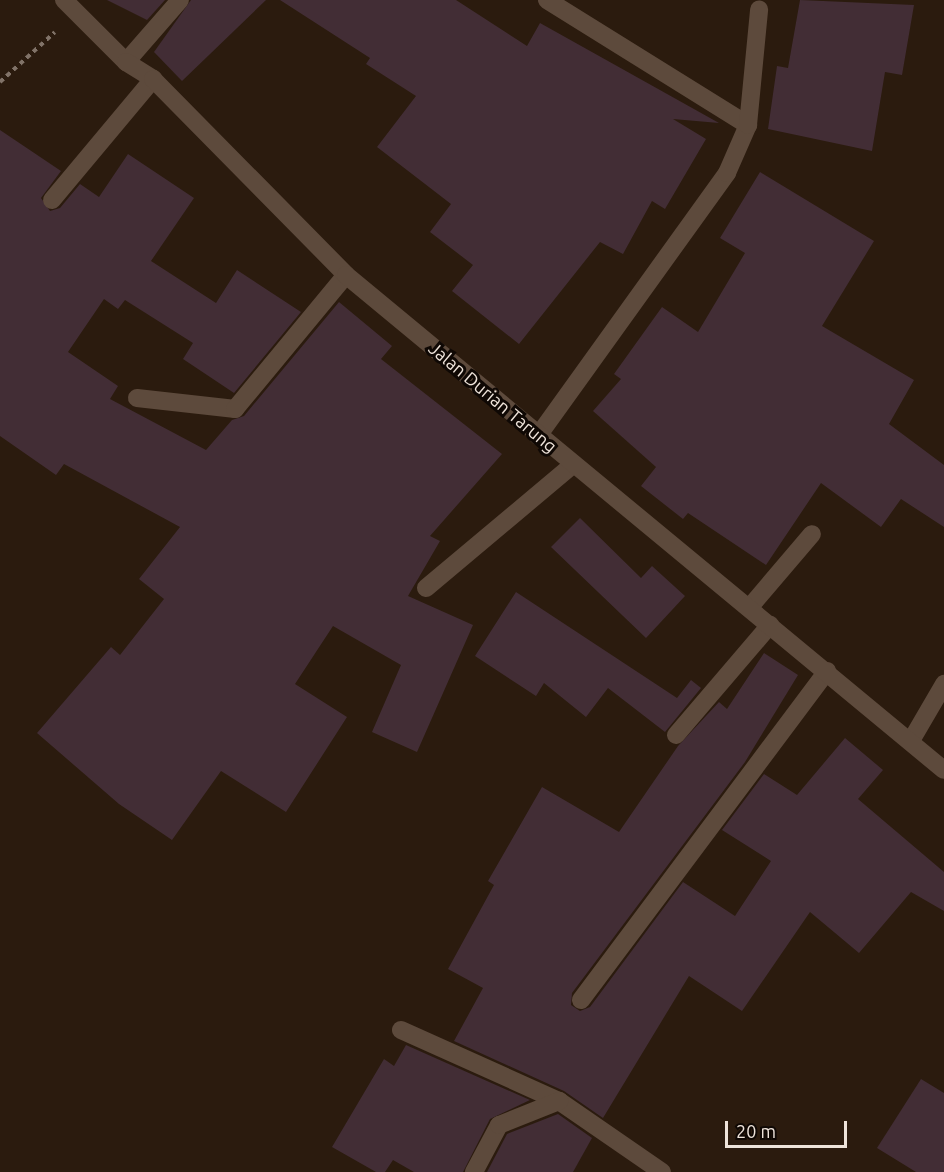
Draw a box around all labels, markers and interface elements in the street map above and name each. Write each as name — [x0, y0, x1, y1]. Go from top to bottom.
street label: Jalan Durian Tarung — [425, 337, 561, 457]
scale bar — [728, 1109, 850, 1147]
text: 20 m — [736, 1121, 776, 1141]

